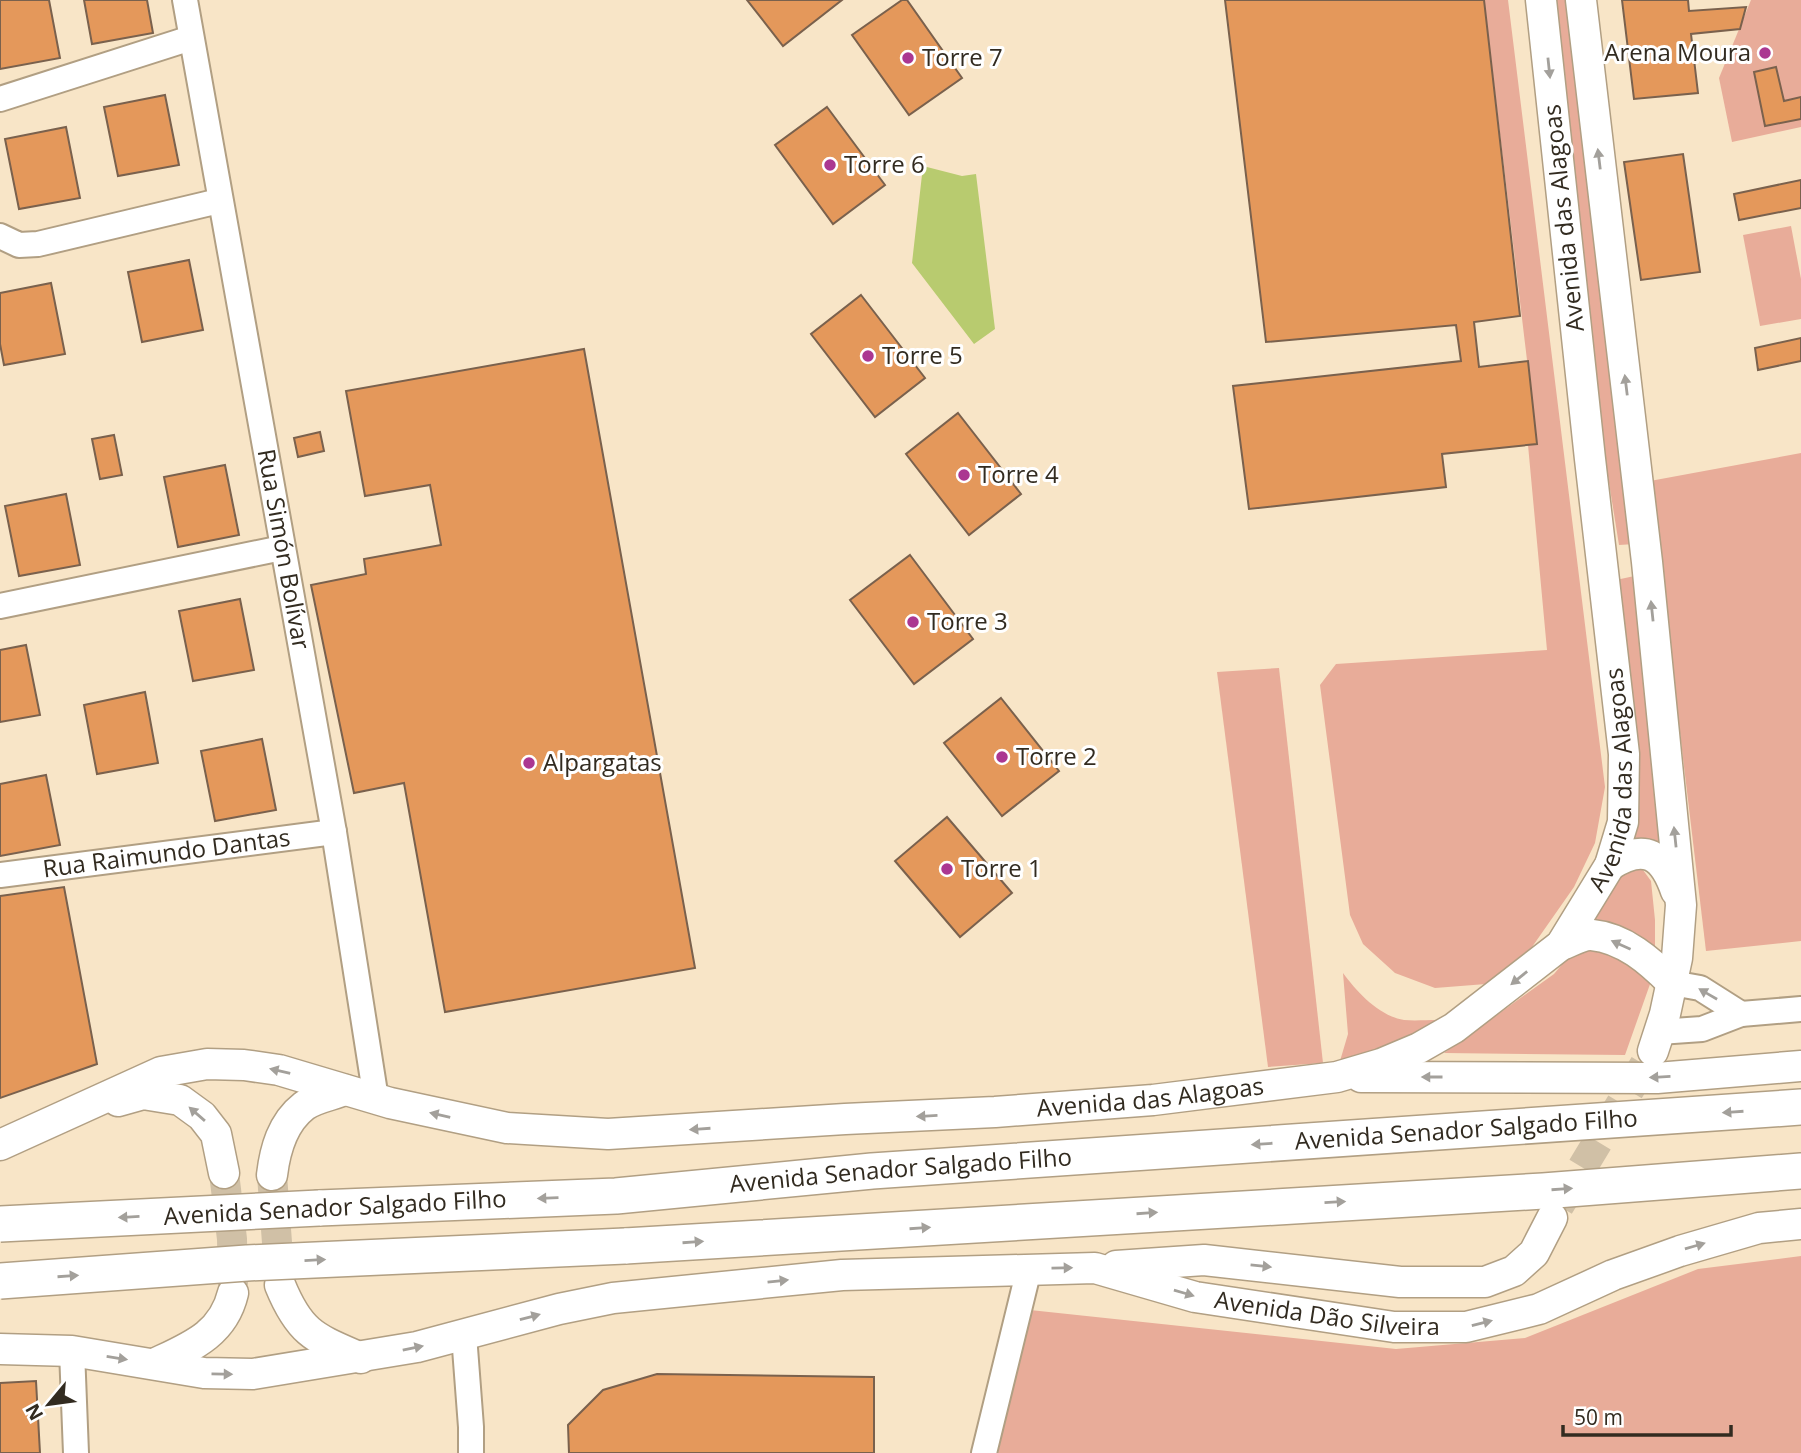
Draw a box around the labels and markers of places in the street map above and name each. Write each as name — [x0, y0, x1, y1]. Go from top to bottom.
place label: Arena Moura — [1604, 35, 1751, 68]
place label: Torre 7 — [922, 40, 1003, 73]
marker: Arena Moura — [1757, 45, 1773, 61]
marker: Torre 7 — [900, 50, 916, 66]
place label: Torre 6 — [844, 147, 925, 180]
marker: Torre 6 — [822, 157, 838, 173]
place label: Torre 5 — [882, 338, 963, 371]
marker: Torre 5 — [860, 348, 876, 364]
place label: Torre 4 — [978, 457, 1059, 490]
marker: Torre 4 — [956, 467, 972, 483]
place label: Torre 3 — [927, 604, 1008, 637]
marker: Torre 3 — [905, 614, 921, 630]
place label: Torre 2 — [1016, 739, 1097, 772]
place label: Alpargatas — [543, 745, 662, 778]
marker: Torre 2 — [994, 749, 1010, 765]
marker: Alpargatas — [521, 755, 537, 771]
place label: Torre 1 — [961, 851, 1042, 884]
marker: Torre 1 — [939, 861, 955, 877]

